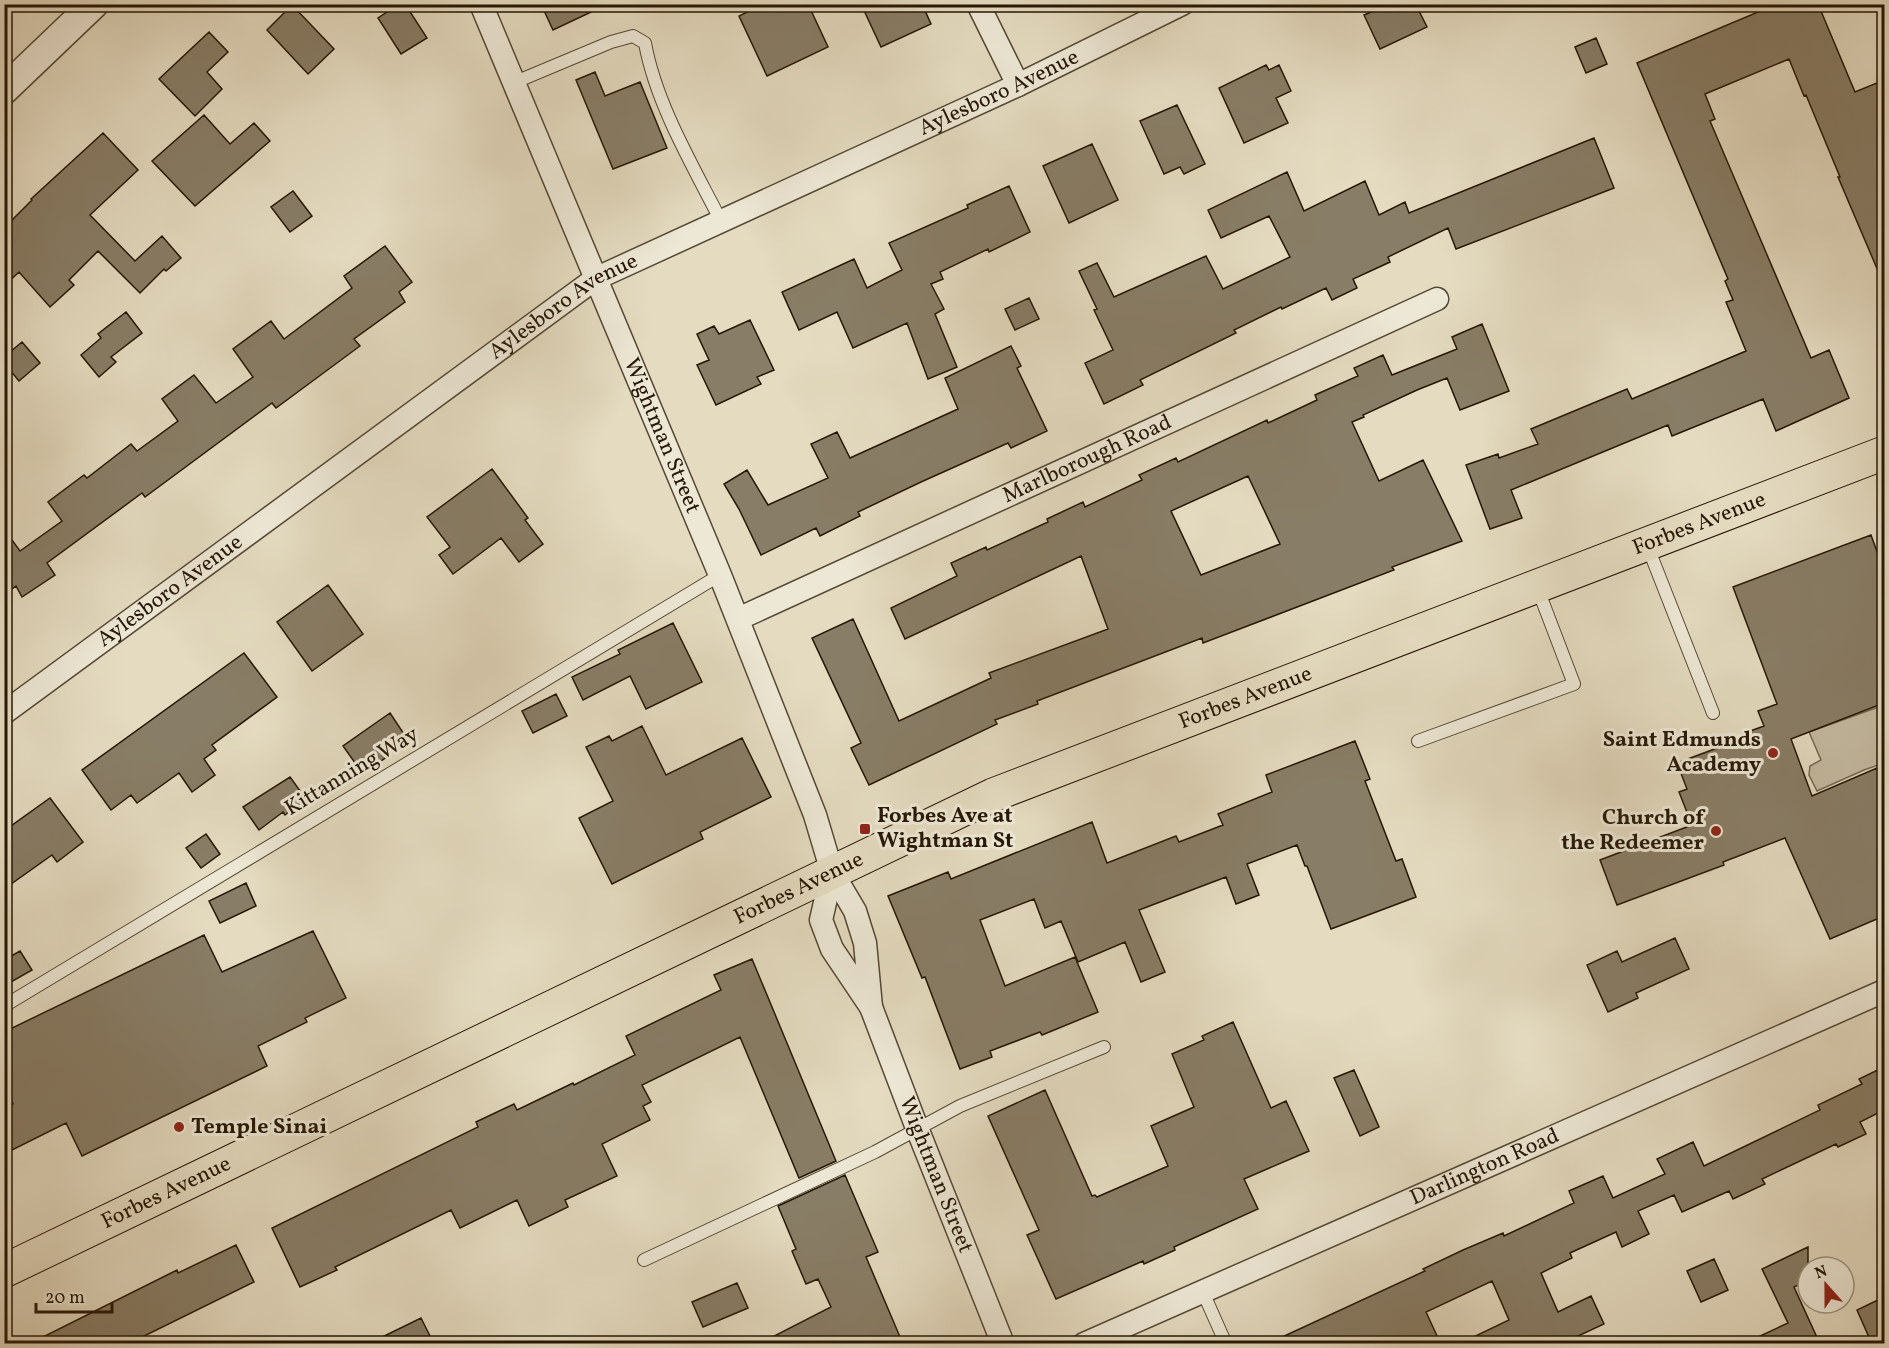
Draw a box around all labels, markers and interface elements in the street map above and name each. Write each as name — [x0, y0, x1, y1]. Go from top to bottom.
street label: Aylesboro Avenue — [914, 42, 1084, 144]
street label: Aylesboro Avenue — [483, 246, 643, 367]
street label: Wightman Street — [615, 353, 708, 518]
street label: Marlborough Road — [998, 407, 1177, 511]
street label: Forbes Avenue — [1628, 484, 1770, 564]
street label: Aylesboro Avenue — [91, 527, 249, 655]
street label: Forbes Avenue — [1174, 658, 1317, 738]
street label: Kittanning Way — [279, 720, 425, 824]
place label: Saint Edmunds Academy — [1603, 725, 1762, 781]
marker: Saint Edmunds Academy — [1766, 746, 1780, 760]
place label: Forbes Ave at Wightman St — [877, 801, 1013, 857]
place label: Church of the Redeemer — [1561, 803, 1706, 859]
marker: Forbes Ave at Wightman St — [858, 822, 872, 836]
marker: Church of the Redeemer — [1709, 824, 1723, 838]
street label: Forbes Avenue — [729, 844, 869, 933]
street label: Wightman Street — [891, 1092, 981, 1258]
place label: Temple Sinai — [191, 1112, 327, 1143]
marker: Temple Sinai — [172, 1120, 186, 1134]
street label: Darlington Road — [1405, 1121, 1564, 1214]
street label: Forbes Avenue — [96, 1149, 236, 1237]
north arrow — [1796, 1255, 1856, 1315]
text: N — [1812, 1260, 1831, 1285]
scale bar — [36, 1276, 112, 1314]
text: 20 m — [45, 1286, 85, 1311]

